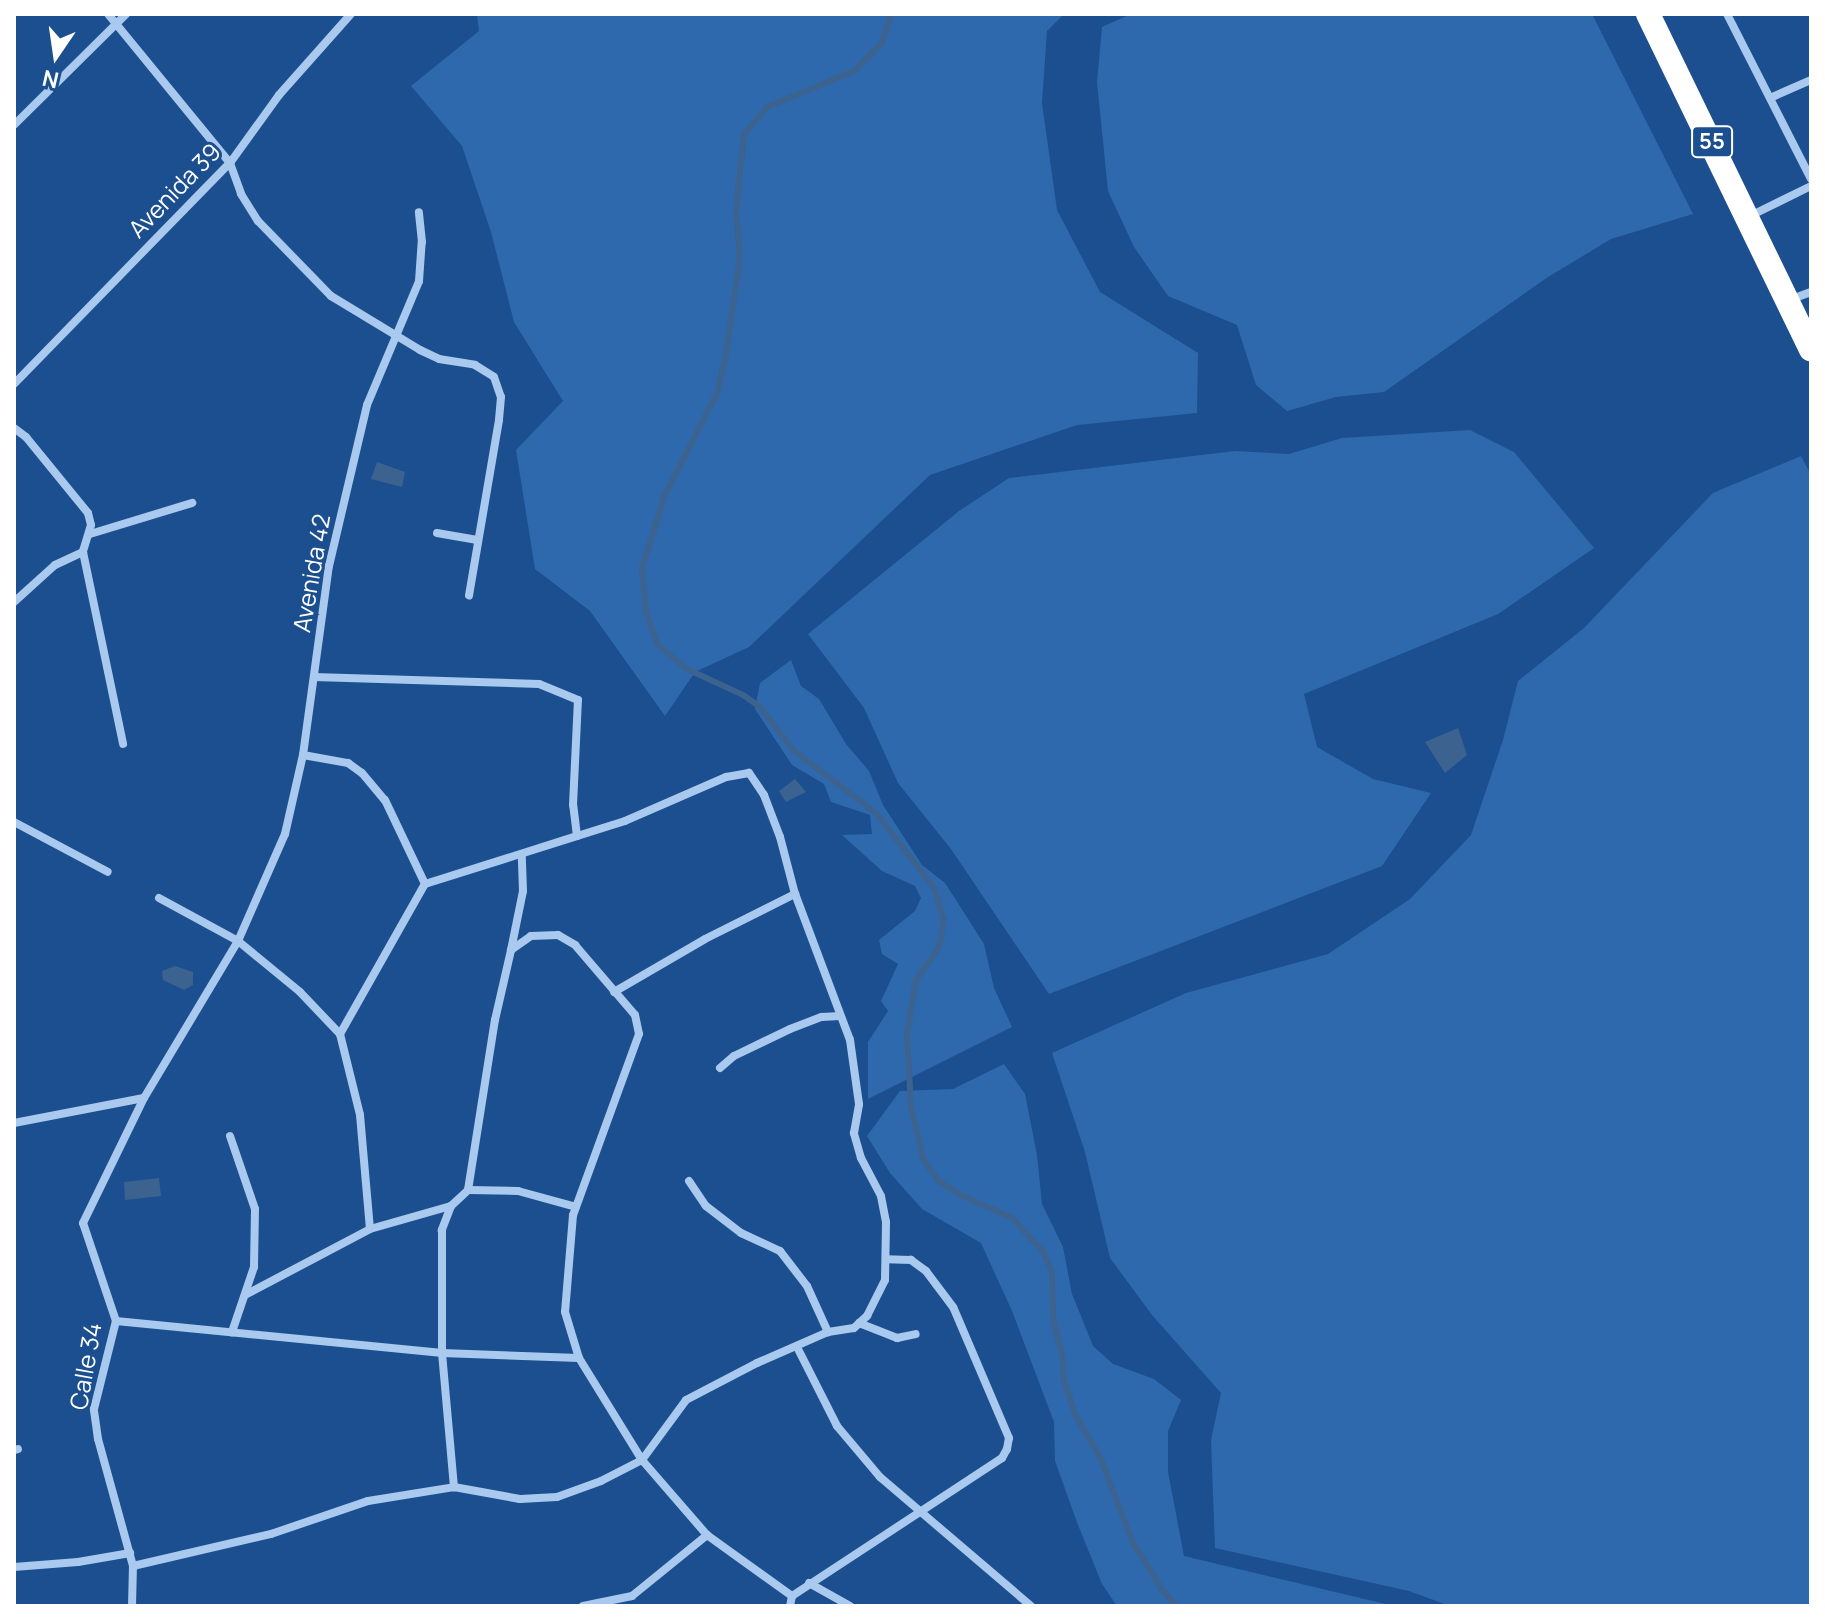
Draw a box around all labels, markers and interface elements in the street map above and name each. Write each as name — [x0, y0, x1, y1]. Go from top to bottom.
north arrow — [16, 16, 96, 96]
text: N — [40, 63, 62, 96]
road number: 55 — [1690, 124, 1734, 160]
street label: Avenida 39 — [122, 137, 226, 243]
street label: Avenida 42 — [286, 512, 336, 634]
street label: Calle 34 — [63, 1320, 107, 1412]

